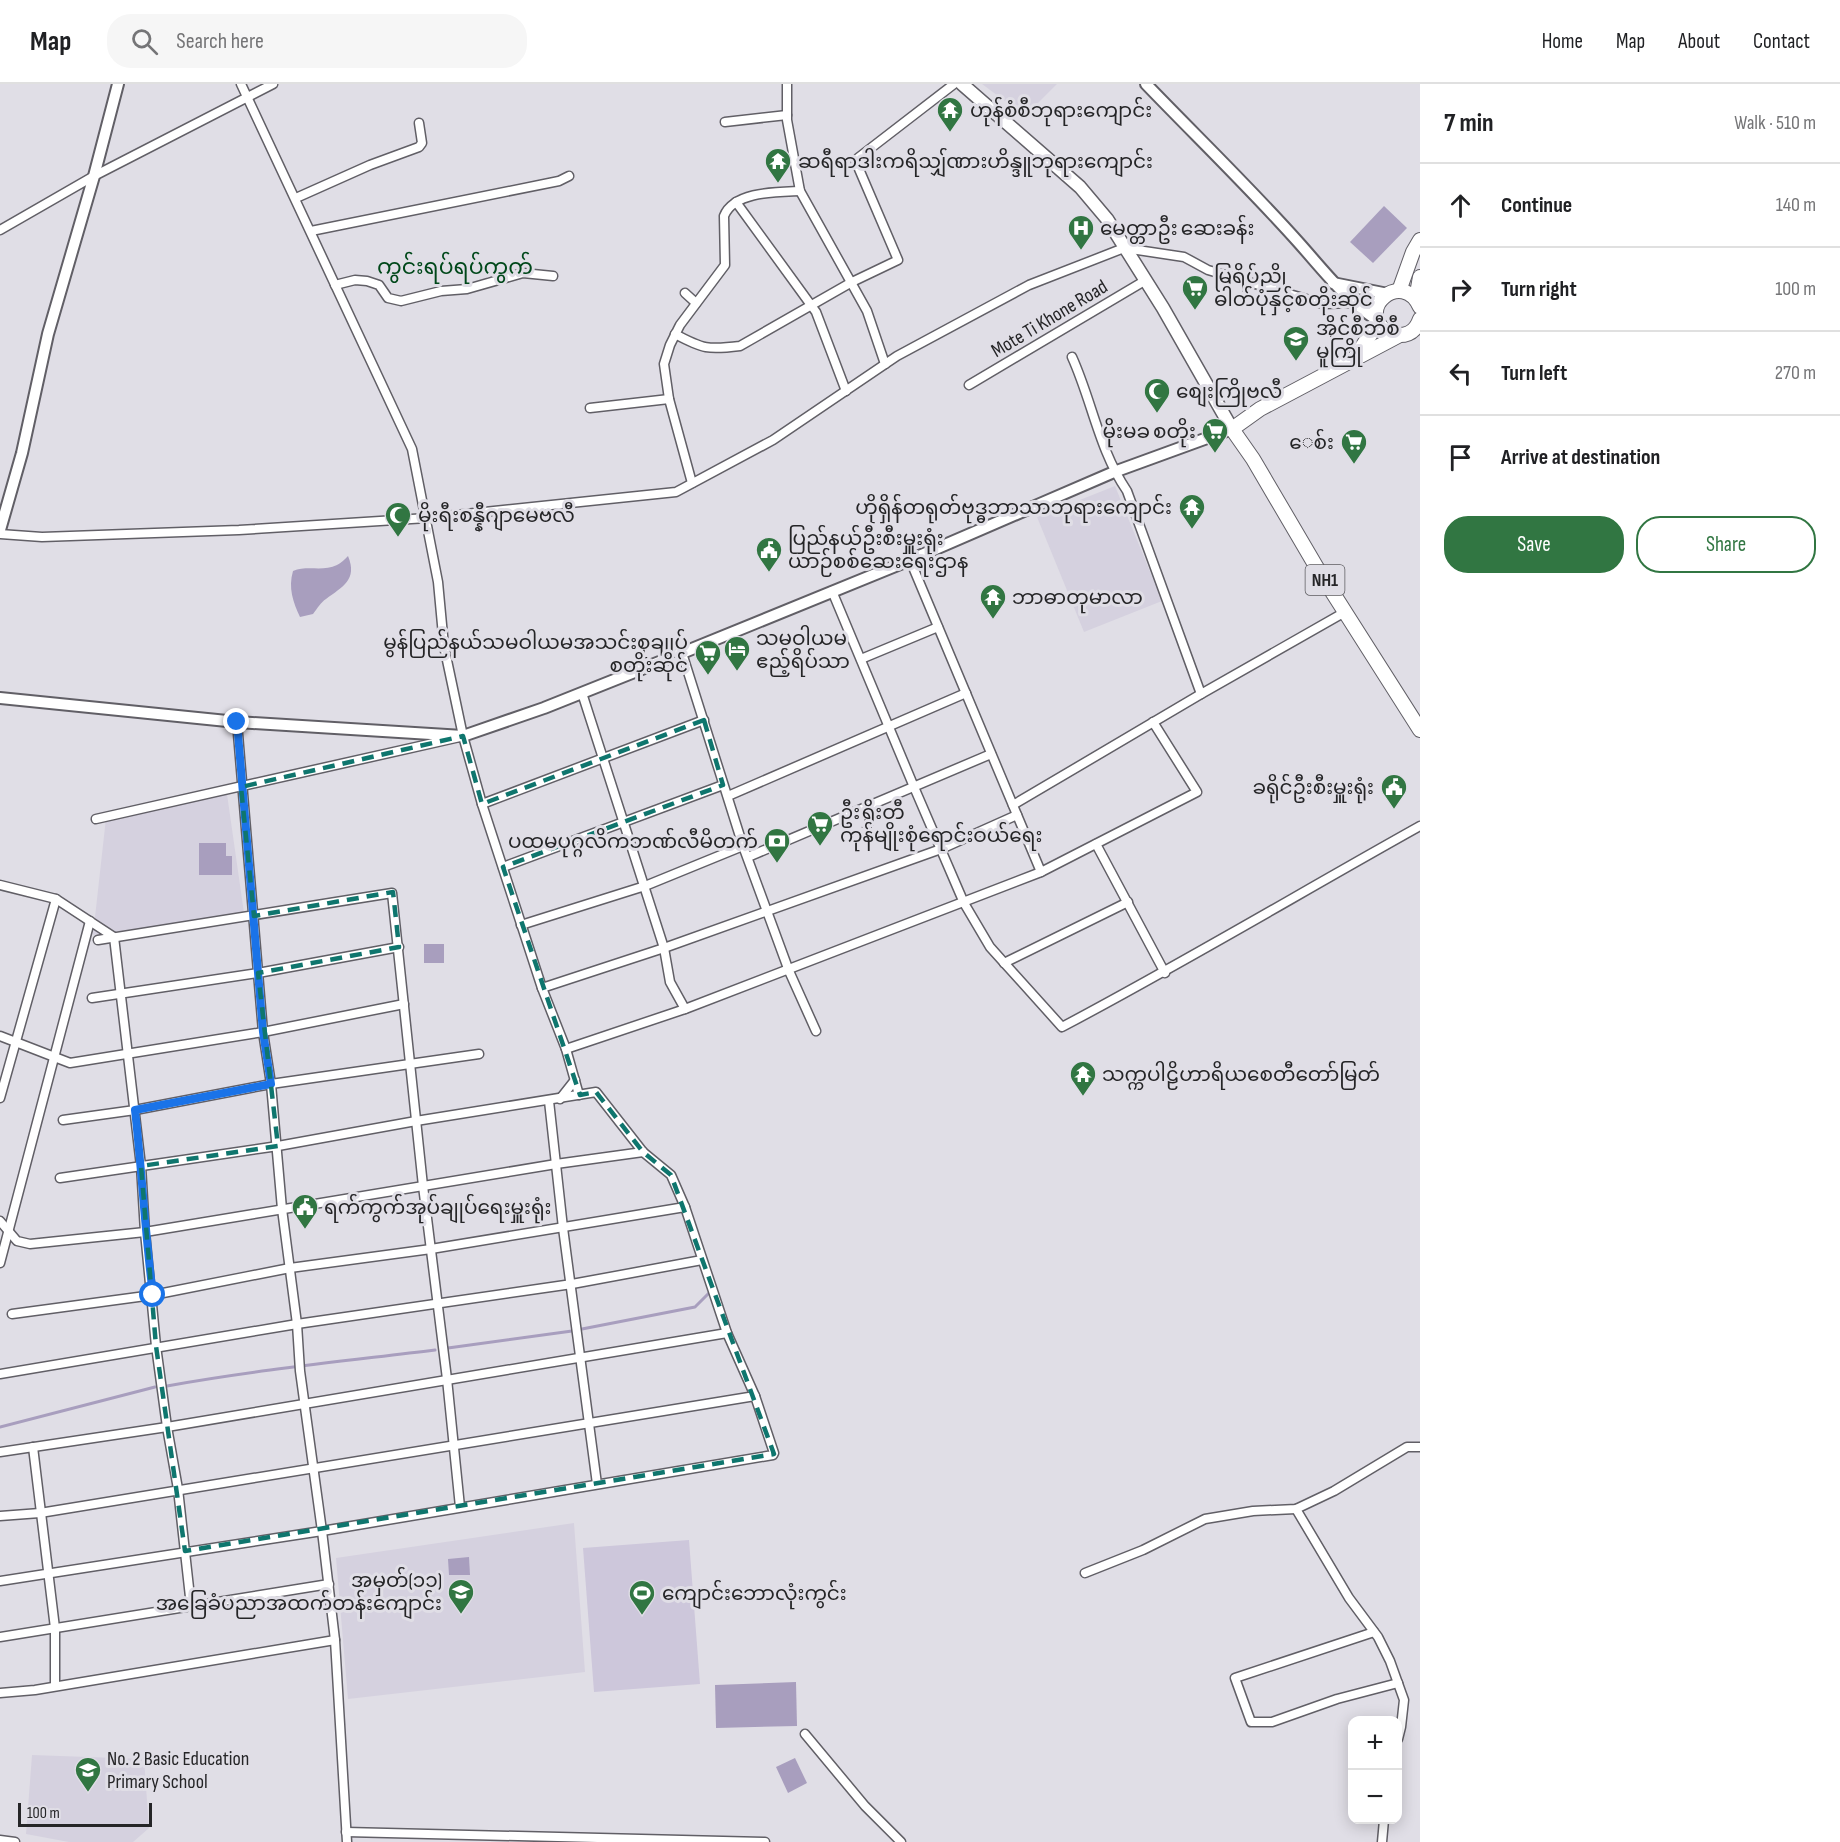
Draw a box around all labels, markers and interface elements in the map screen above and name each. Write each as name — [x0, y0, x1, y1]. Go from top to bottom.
search box — [107, 14, 527, 68]
text: Map — [30, 25, 71, 58]
icon: search — [128, 25, 161, 58]
text: Search here — [176, 28, 264, 55]
text: Home — [1542, 29, 1583, 54]
text: Map — [1616, 29, 1645, 54]
text: About — [1678, 29, 1720, 54]
text: Contact — [1753, 29, 1810, 54]
temple icon: ဟုန်စံစီဘုရားကျောင်း — [935, 95, 965, 133]
place label: ဟုန်စံစီဘုရားကျောင်း — [970, 96, 1152, 127]
text: 7 min — [1444, 108, 1493, 139]
text: Walk · 510 m — [1734, 111, 1816, 135]
temple icon: ဆရီရာဒါးကရိသျှ်ဏားဟိန္ဒူဘုရားကျောင်း — [763, 146, 793, 184]
place label: ဆရီရာဒါးကရိသျှ်ဏားဟိန္ဒူဘုရားကျောင်း — [798, 147, 1153, 178]
icon: ahead — [1444, 189, 1477, 222]
text: Continue — [1501, 192, 1572, 219]
text: 140 m — [1776, 193, 1816, 217]
hospital icon: မေတ္တာဦး ဆေးခန်း — [1066, 213, 1096, 251]
place label: မေတ္တာဦး ဆေးခန်း — [1100, 214, 1254, 244]
district label: ကွင်းရပ်ရပ်ကွက် — [377, 251, 533, 284]
place label: မြရိပ်ညို ဓါတ်ပုံနှင့်စတိုးဆိုင် — [1214, 262, 1373, 316]
supermarket icon: မြရိပ်ညို ဓါတ်ပုံနှင့်စတိုးဆိုင် — [1180, 273, 1210, 311]
icon: right — [1444, 273, 1477, 306]
street label: Mote Ti Khone Road — [987, 275, 1112, 363]
text: Turn right — [1501, 276, 1577, 303]
text: 100 m — [1775, 277, 1816, 301]
place label: အိုင်စီဘီစီ မူကြို — [1316, 314, 1400, 368]
school or university icon: အိုင်စီဘီစီ မူကြို — [1281, 324, 1311, 362]
icon: left — [1444, 357, 1477, 390]
text: Turn left — [1501, 360, 1567, 387]
text: 270 m — [1775, 361, 1816, 385]
mosque icon: စျေးကြိုဗလီ — [1142, 376, 1172, 414]
place label: စျေးကြိုဗလီ — [1176, 377, 1282, 407]
supermarket icon: မိုးမခ စတိုး — [1200, 416, 1230, 454]
place label: မိုးမခ စတိုး — [1102, 417, 1196, 448]
supermarket icon: ေစ်း — [1339, 427, 1369, 465]
place label: ေစ်း — [1289, 428, 1334, 455]
icon: arrive — [1444, 441, 1477, 474]
text: Arrive at destination — [1501, 444, 1660, 471]
temple icon: ဟိုရှိန်တရုတ်ဗုဒ္ဓဘာသာဘုရားကျောင်း — [1177, 492, 1207, 530]
place label: ဟိုရှိန်တရုတ်ဗုဒ္ဓဘာသာဘုရားကျောင်း — [855, 493, 1172, 524]
mosque icon: မိုးရီးစန္နီဂျာမေဗလီ — [383, 500, 413, 538]
place label: မိုးရီးစန္နီဂျာမေဗလီ — [418, 501, 575, 532]
button: Save — [1444, 516, 1624, 573]
button: Share — [1636, 516, 1816, 573]
place label: ပြည်နယ်ဦးစီးမှူးရုံး ယာဉ်စစ်ဆေးရေးဌာန — [788, 524, 968, 577]
public building icon: ပြည်နယ်ဦးစီးမှူးရုံး ယာဉ်စစ်ဆေးရေးဌာန — [754, 535, 784, 573]
road number: NH1 — [1306, 565, 1344, 595]
temple icon: ဘာဓာတုမာလာ — [978, 582, 1008, 620]
place label: ဘာဓာတုမာလာ — [1012, 586, 1143, 614]
place label: သမဝါယမ ဧည့်ရိပ်သာ — [756, 625, 850, 677]
place label: မွန်ပြည်နယ်သမဝါယမအသင်းစုချုပ် စတိုးဆိုင် — [383, 628, 688, 682]
hotel icon: သမဝါယမ ဧည့်ရိပ်သာ — [722, 634, 752, 672]
supermarket icon: မွန်ပြည်နယ်သမဝါယမအသင်းစုချုပ် စတိုးဆိုင် — [693, 638, 723, 676]
route end — [223, 708, 249, 734]
public building icon: ခရိုင်ဦးစီးမှူးရုံး — [1379, 772, 1409, 810]
place label: ခရိုင်ဦးစီးမှူးရုံး — [1252, 773, 1374, 804]
place label: ဦးရှိုးတီ ကုန်မျိုးစုံရောင်းဝယ်ရေး — [840, 798, 1042, 852]
supermarket icon: ဦးရှိုးတီ ကုန်မျိုးစုံရောင်းဝယ်ရေး — [805, 809, 835, 847]
bank icon: ပထမပုဂ္ဂလိကဘဏ်လီမိတက် — [762, 826, 792, 864]
place label: ပထမပုဂ္ဂလိကဘဏ်လီမိတက် — [508, 827, 758, 858]
temple icon: သက္ကပါဠိဟာရိယစေတီတော်မြတ် — [1068, 1059, 1098, 1097]
place label: သက္ကပါဠိဟာရိယစေတီတော်မြတ် — [1102, 1060, 1380, 1090]
public building icon: ရက်ကွက်အုပ်ချုပ်ရေးမှူးရုံး — [290, 1192, 320, 1230]
place label: ရက်ကွက်အုပ်ချုပ်ရေးမှူးရုံး — [324, 1193, 552, 1224]
route start — [139, 1281, 165, 1307]
place label: အမှတ်(၁၁) အခြေခံပညာအထက်တန်းကျောင်း — [156, 1566, 442, 1619]
school or university icon: အမှတ်(၁၁) အခြေခံပညာအထက်တန်းကျောင်း — [446, 1577, 476, 1615]
sports icon: ကျောင်းဘောလုံးကွင်း — [627, 1578, 657, 1616]
place label: ကျောင်းဘောလုံးကွင်း — [662, 1579, 847, 1610]
map controls — [1348, 1716, 1402, 1824]
button: + — [1348, 1716, 1402, 1770]
place label: No. 2 Basic Education Primary School — [107, 1747, 249, 1794]
school or university icon: No. 2 Basic Education Primary School — [73, 1755, 103, 1793]
button: − — [1348, 1770, 1402, 1824]
scale bar — [18, 1800, 152, 1828]
text: 100 m — [27, 1804, 60, 1823]

